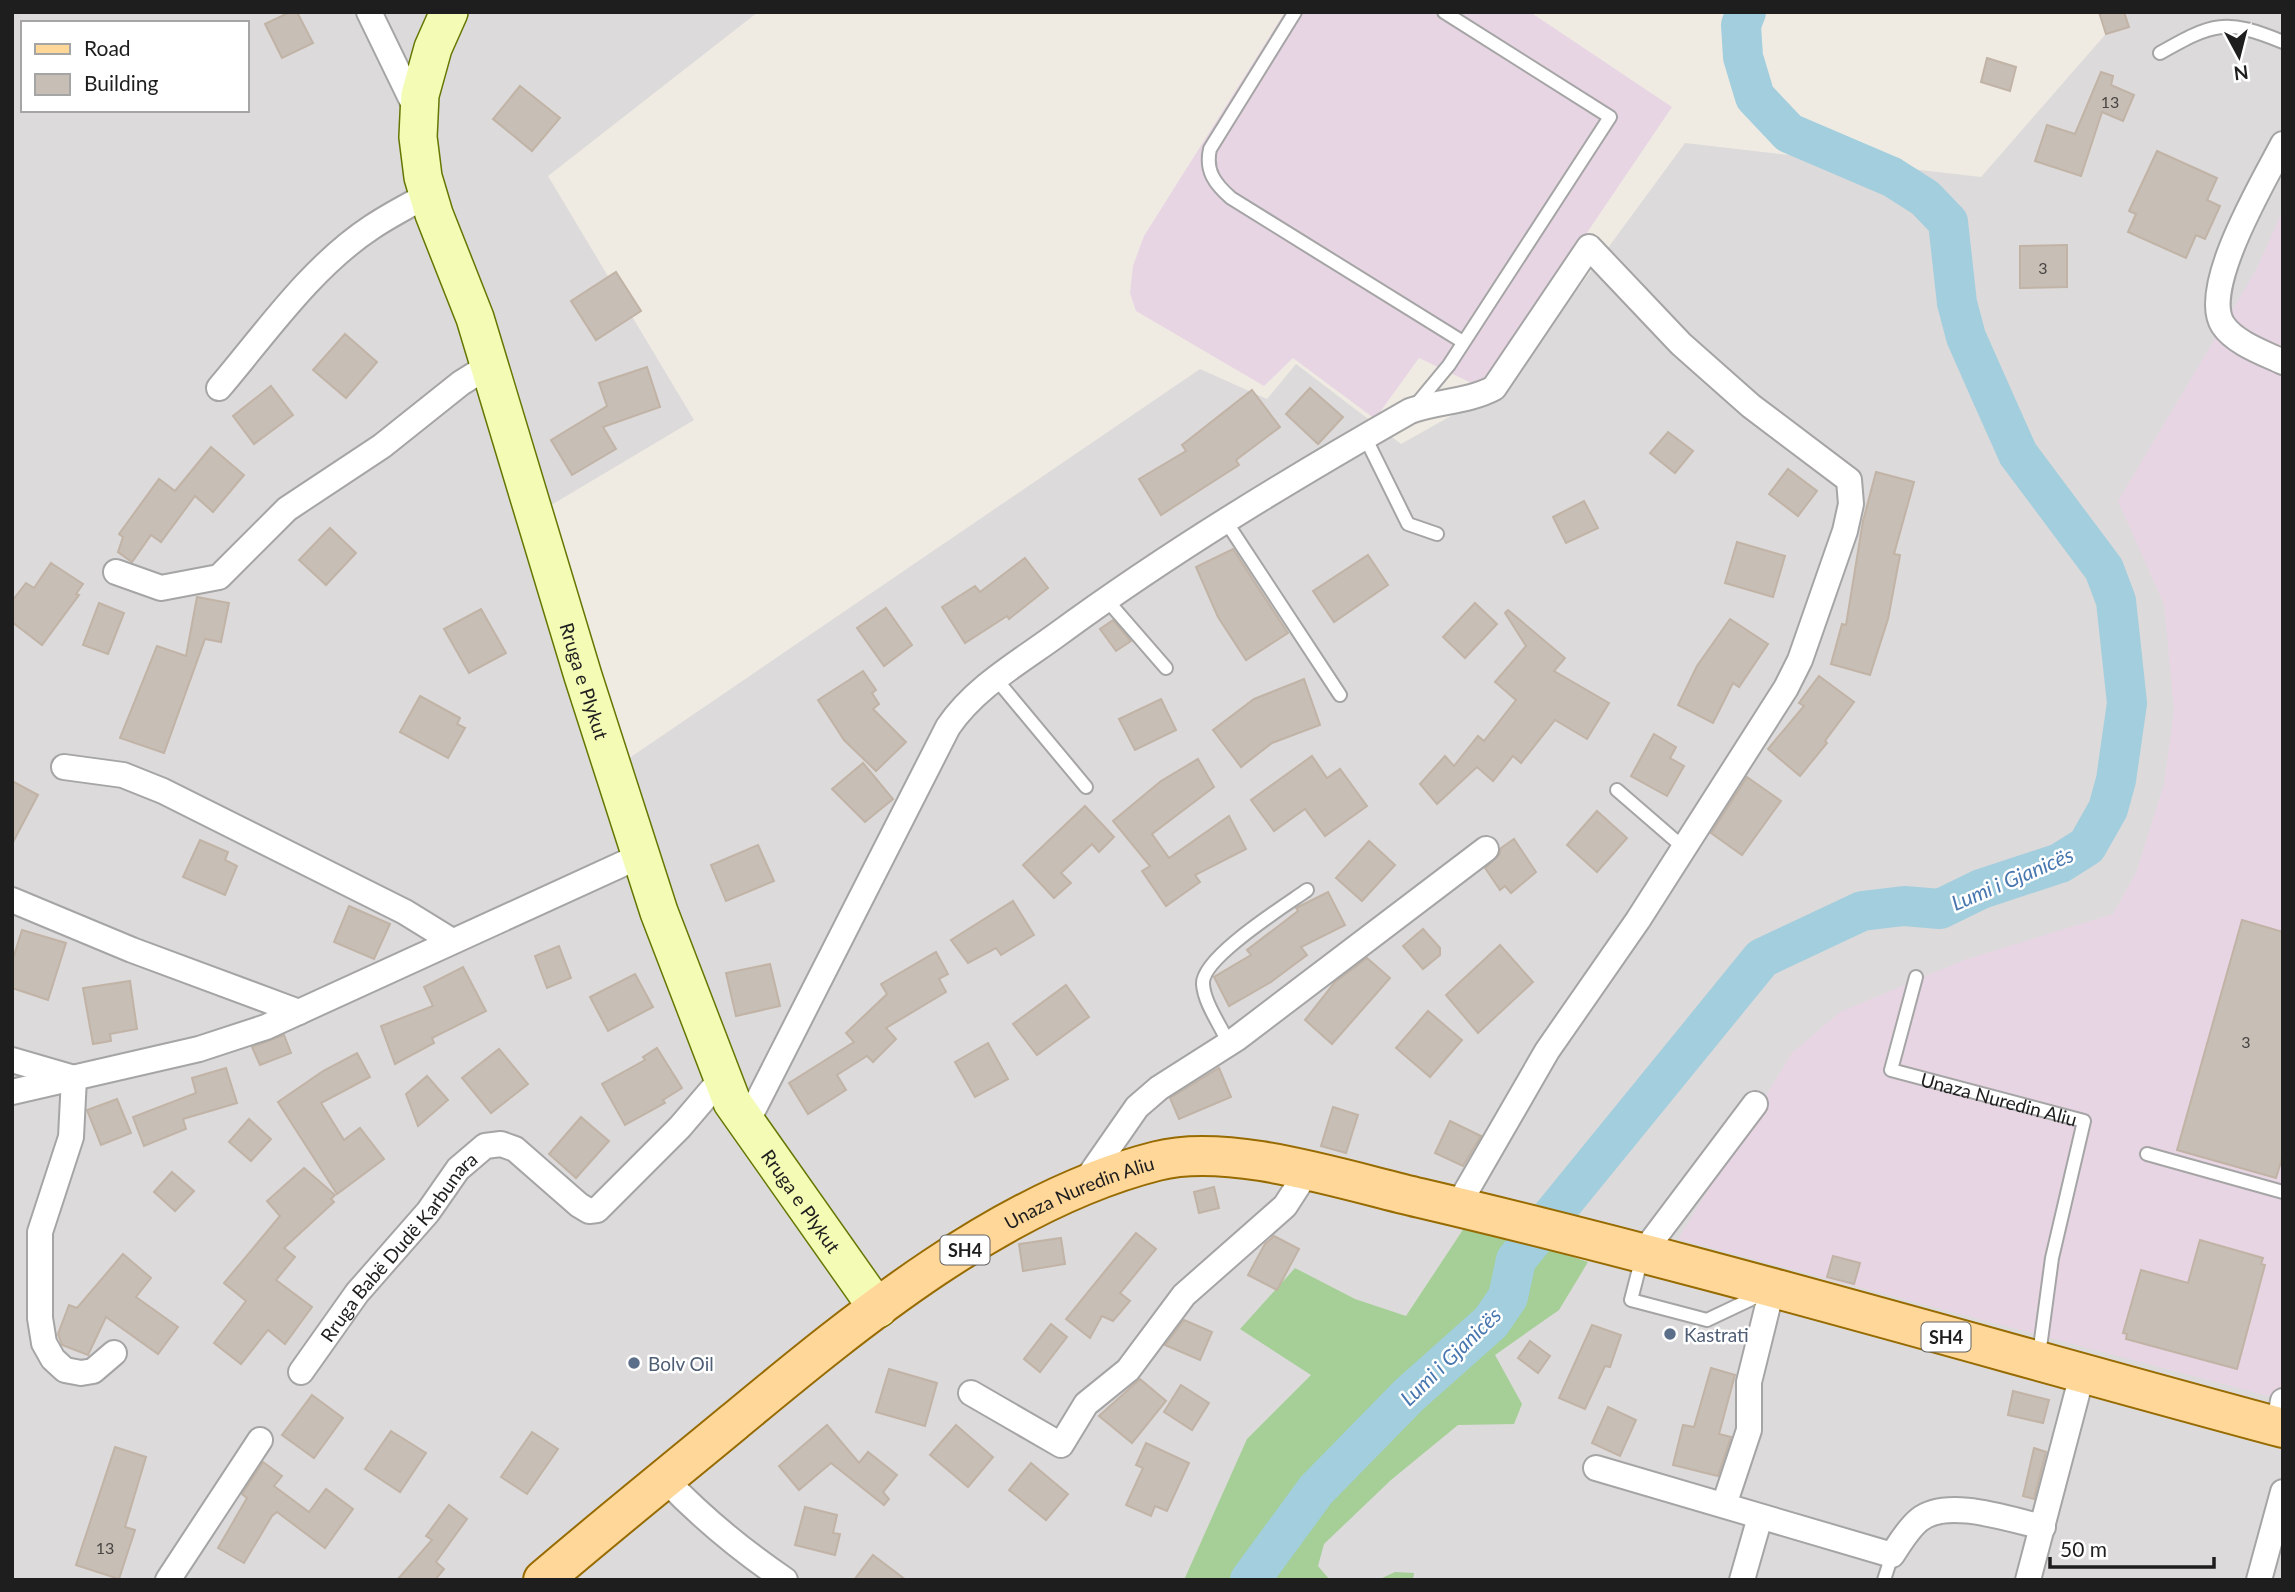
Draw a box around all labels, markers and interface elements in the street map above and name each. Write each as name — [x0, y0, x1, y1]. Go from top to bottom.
legend — [21, 21, 248, 112]
north arrow — [2204, 21, 2274, 91]
text: Road — [84, 35, 131, 60]
text: N — [2232, 61, 2250, 86]
text: Building — [84, 70, 159, 95]
house number: 13 — [2101, 92, 2119, 111]
house number: 3 — [2038, 258, 2048, 277]
street label: Rruga e Plykut — [556, 620, 614, 742]
water label: Lumi i Gjanicës — [1947, 841, 2077, 915]
house number: 3 — [2241, 1032, 2251, 1051]
street label: Unaza Nuredin Aliu — [1918, 1067, 2080, 1130]
street label: Rruga e Plykut — [757, 1144, 846, 1257]
street label: Rruga Babë Dudë Karbunara — [315, 1147, 481, 1346]
street label: Unaza Nuredin Aliu — [1000, 1151, 1156, 1234]
road number: SH4 — [940, 1236, 990, 1265]
water label: Lumi i Gjanicës — [1395, 1302, 1505, 1410]
road number: SH4 — [1922, 1322, 1970, 1352]
place label: Kastrati — [1684, 1323, 1749, 1346]
marker: Kastrati — [1662, 1326, 1678, 1342]
place label: Bolv Oil — [648, 1352, 714, 1375]
marker: Bolv Oil — [626, 1355, 642, 1371]
scale bar — [2050, 1526, 2214, 1570]
text: 50 m — [2060, 1536, 2107, 1561]
house number: 13 — [96, 1538, 114, 1557]

